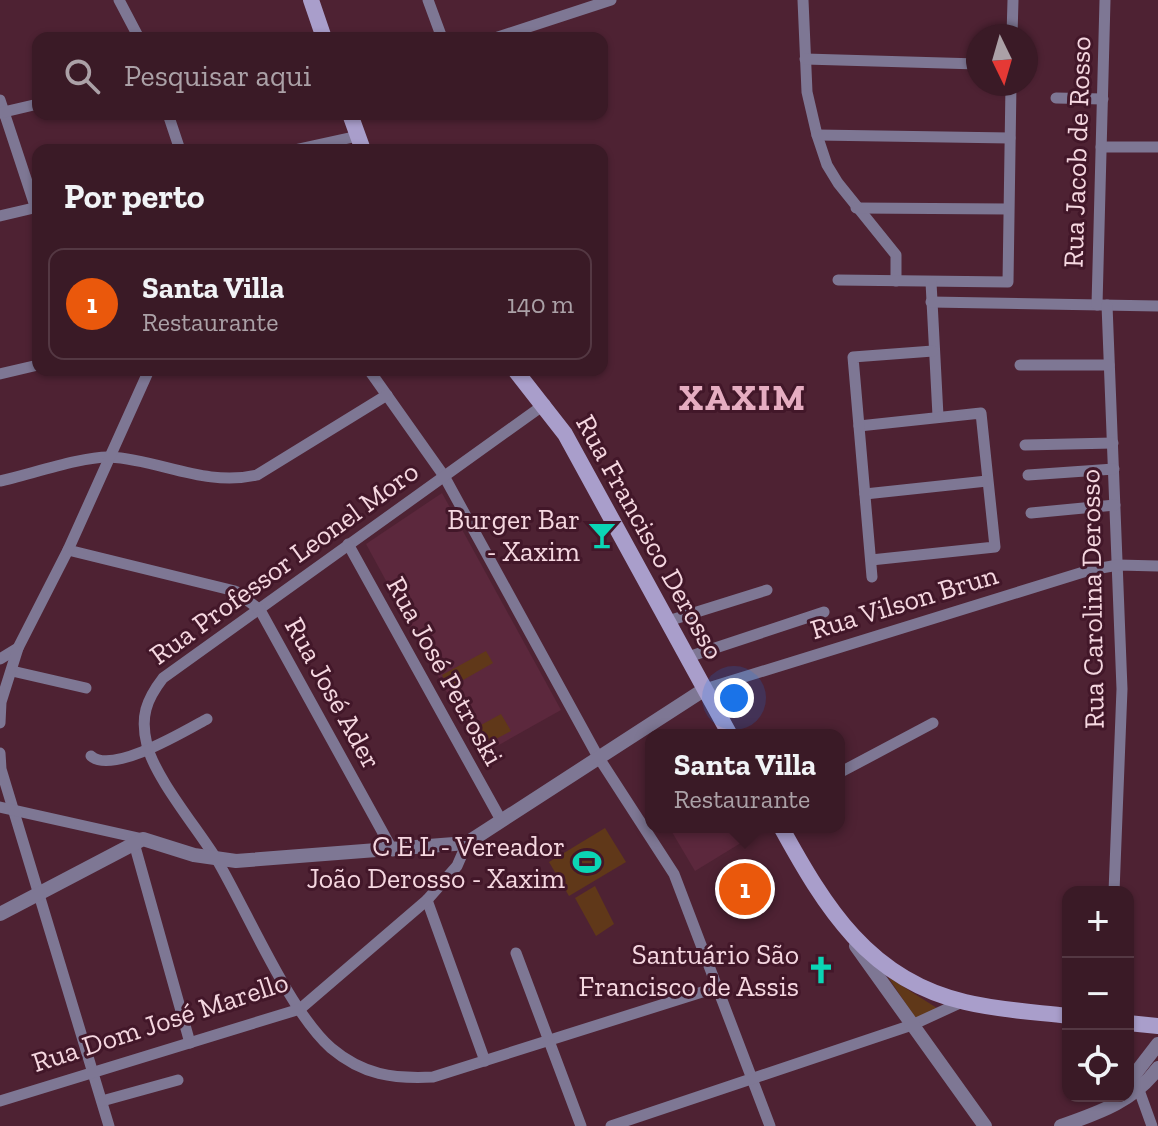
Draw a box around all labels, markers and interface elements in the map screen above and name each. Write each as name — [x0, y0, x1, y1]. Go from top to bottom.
north arrow — [966, 24, 1038, 96]
search box — [32, 32, 608, 120]
street label: Rua Jacob de Rosso — [1056, 36, 1098, 268]
icon: search — [60, 54, 104, 98]
text: Pesquisar aqui — [124, 58, 311, 94]
text: Por perto — [64, 176, 204, 217]
text: Santa Villa — [142, 270, 284, 306]
text: 1 — [87, 288, 97, 320]
text: 140 m — [507, 288, 574, 320]
text: Restaurante — [142, 306, 278, 338]
district label: XAXIM — [679, 376, 807, 419]
street label: Rua Francisco Derosso — [569, 409, 731, 665]
street label: Rua Professor Leonel Moro — [143, 454, 425, 672]
street label: Rua Carolina Derosso — [1073, 469, 1111, 729]
place label: Burger Bar - Xaxim — [447, 503, 580, 568]
bar icon: Burger Bar - Xaxim — [587, 520, 617, 550]
street label: Rua Vilson Brun — [806, 558, 1002, 646]
street label: Rua José Petroski — [380, 571, 510, 771]
street label: Rua José Ader — [278, 612, 388, 774]
your location — [714, 678, 754, 718]
popup — [645, 729, 845, 833]
text: Santa Villa — [674, 747, 816, 783]
text: Restaurante — [674, 783, 810, 815]
place label: C E L - Vereador João Derosso - Xaxim — [307, 830, 565, 895]
sports icon: C E L - Vereador João Derosso - Xaxim — [572, 847, 602, 877]
pin: 1 — [719, 859, 771, 919]
map controls — [1062, 886, 1134, 1102]
button: + — [1062, 886, 1134, 958]
place label: Santuário São Francisco de Assis — [579, 938, 799, 1003]
church icon: Santuário São Francisco de Assis — [806, 955, 836, 985]
button: − — [1062, 958, 1134, 1030]
street label: Rua Dom José Marello — [28, 965, 292, 1079]
button: locate — [1062, 1030, 1134, 1102]

